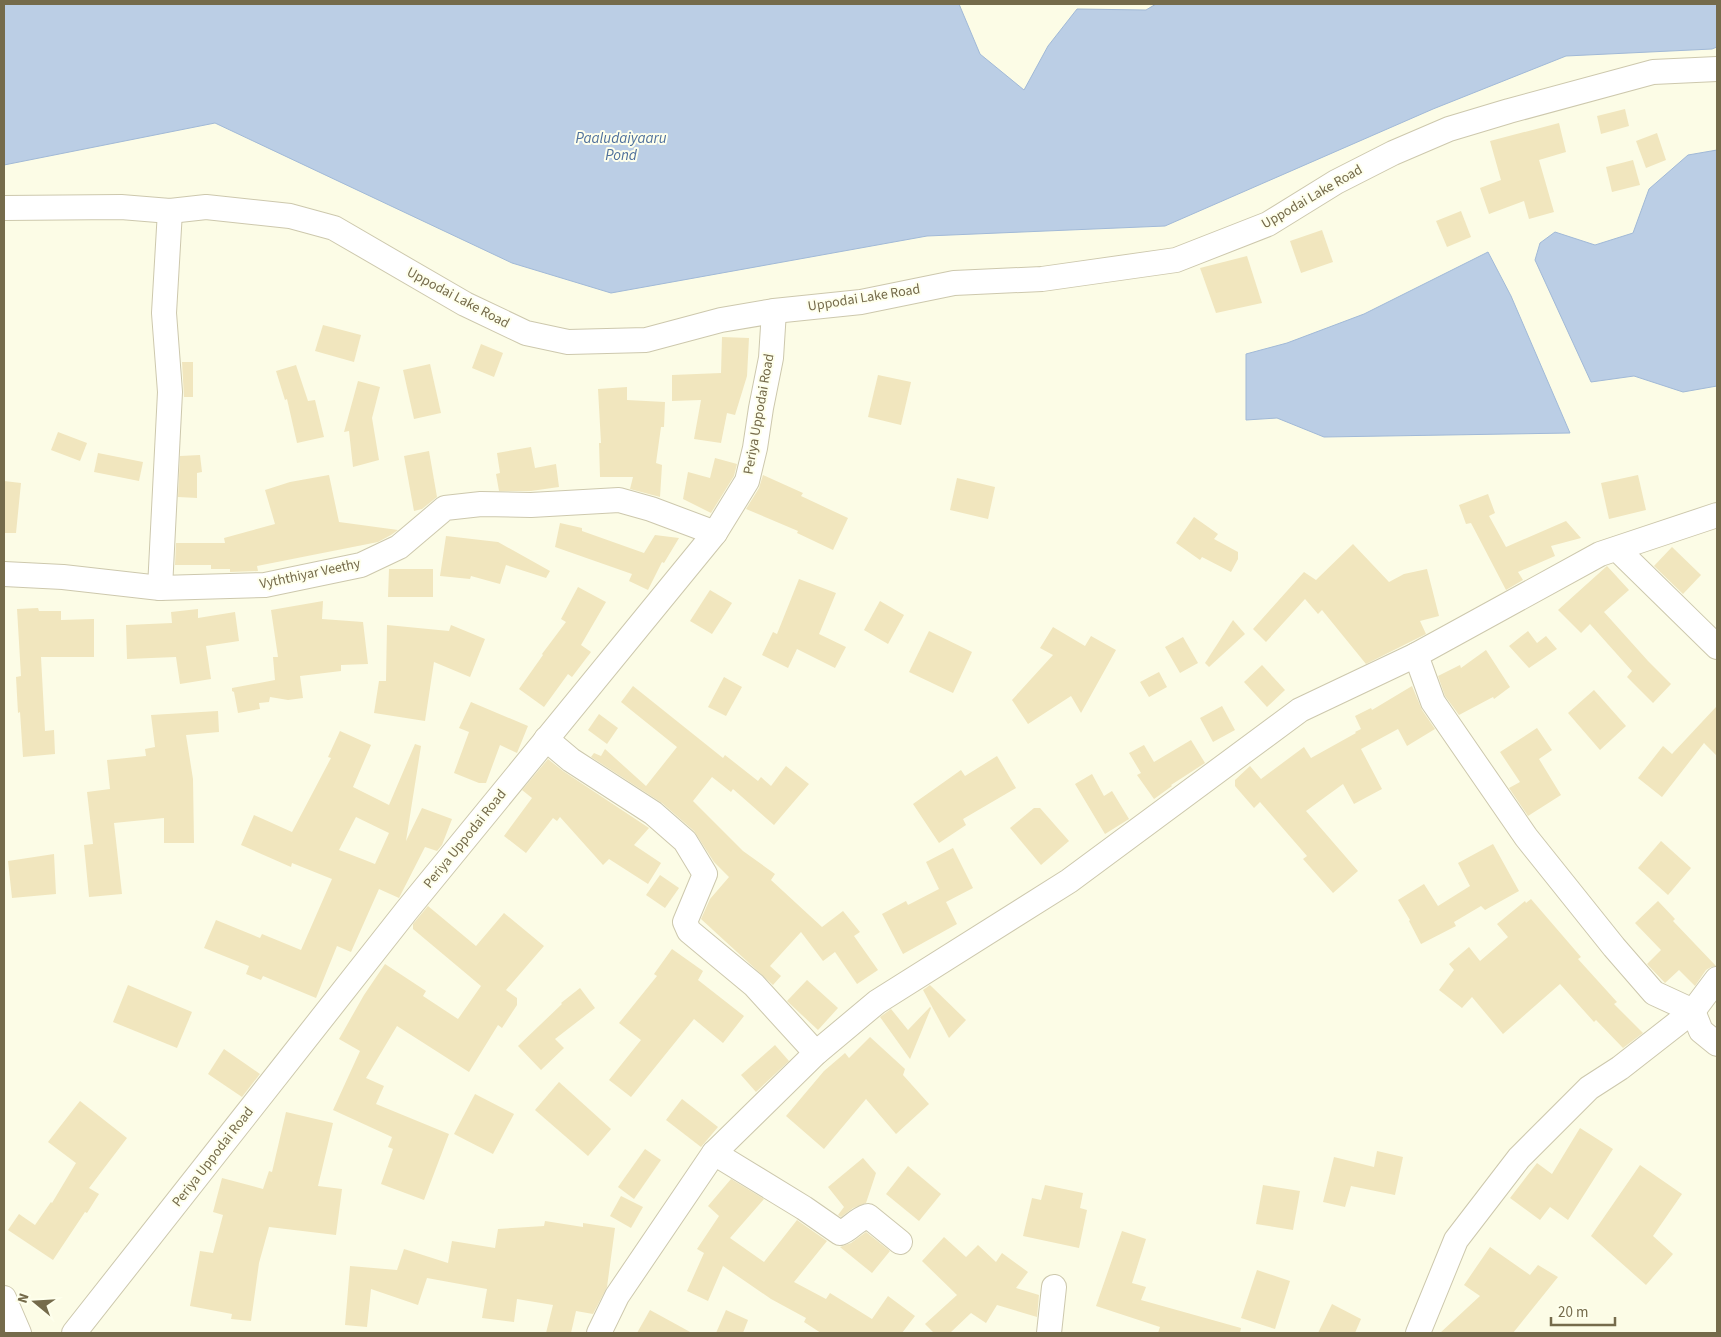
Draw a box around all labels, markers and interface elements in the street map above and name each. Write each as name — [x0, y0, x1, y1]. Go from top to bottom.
water label: Paaludaiyaaru Pond — [576, 128, 667, 166]
street label: Uppodai Lake Road — [1258, 160, 1366, 234]
street label: Uppodai Lake Road — [403, 263, 513, 333]
street label: Uppodai Lake Road — [806, 279, 922, 317]
street label: Periya Uppodai Road — [739, 352, 779, 476]
street label: Vyththiyar Veethy — [258, 553, 363, 594]
street label: Periya Uppodai Road — [419, 785, 511, 893]
street label: Periya Uppodai Road — [167, 1103, 259, 1211]
north arrow — [10, 1277, 60, 1327]
text: N — [13, 1291, 35, 1306]
scale bar — [1551, 1294, 1615, 1326]
text: 20 m — [1558, 1302, 1588, 1323]

